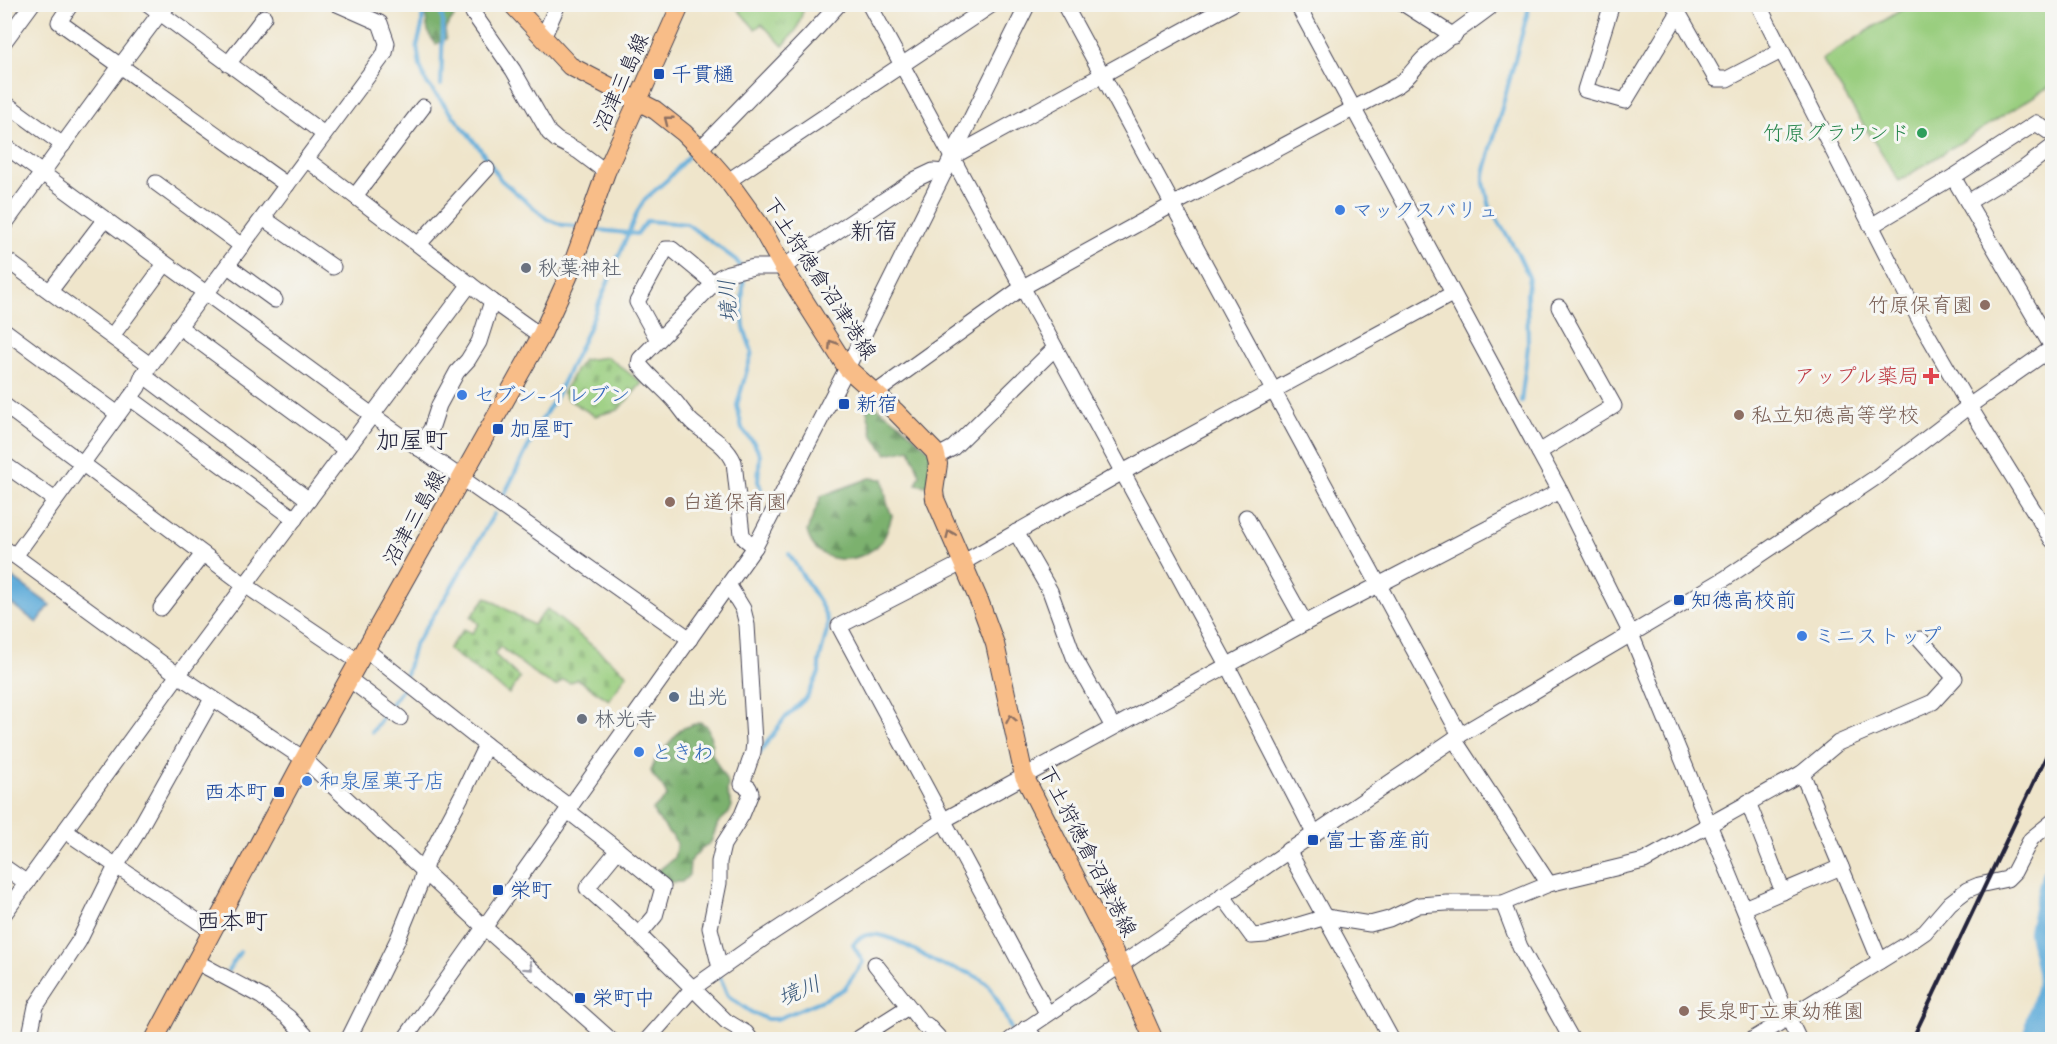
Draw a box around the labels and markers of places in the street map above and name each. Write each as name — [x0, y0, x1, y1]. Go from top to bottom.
place label: 千貫樋 — [671, 61, 734, 89]
marker: 千貫樋 — [652, 67, 666, 81]
place label: 竹原グラウンド — [1763, 120, 1910, 148]
marker: 竹原グラウンド — [1915, 126, 1929, 140]
place label: マックスバリュ — [1352, 197, 1499, 225]
marker: マックスバリュ — [1333, 203, 1347, 217]
place label: 秋葉神社 — [538, 255, 622, 283]
marker: 秋葉神社 — [519, 261, 533, 275]
place label: 竹原保育園 — [1868, 292, 1973, 320]
marker: 竹原保育園 — [1978, 298, 1992, 312]
place label: アップル薬局 — [1794, 363, 1919, 391]
marker: アップル薬局 — [1924, 369, 1938, 383]
place label: セブン-イレブン — [474, 382, 630, 410]
marker: セブン-イレブン — [455, 388, 469, 402]
place label: 新宿 — [856, 391, 898, 419]
marker: 新宿 — [837, 397, 851, 411]
place label: 私立知徳高等学校 — [1751, 402, 1919, 430]
marker: 私立知徳高等学校 — [1732, 408, 1746, 422]
place label: 加屋町 — [510, 416, 573, 444]
marker: 加屋町 — [491, 422, 505, 436]
place label: 白道保育園 — [682, 489, 787, 517]
marker: 白道保育園 — [663, 495, 677, 509]
place label: 知徳高校前 — [1691, 587, 1796, 615]
marker: 知徳高校前 — [1672, 593, 1686, 607]
place label: ミニストップ — [1814, 623, 1942, 651]
marker: ミニストップ — [1795, 629, 1809, 643]
place label: 出光 — [686, 684, 728, 712]
marker: 出光 — [667, 690, 681, 704]
place label: 林光寺 — [594, 706, 657, 734]
marker: 林光寺 — [575, 712, 589, 726]
place label: ときわ — [651, 739, 714, 767]
marker: ときわ — [632, 745, 646, 759]
place label: 和泉屋菓子店 — [319, 768, 445, 796]
marker: 和泉屋菓子店 — [300, 774, 314, 788]
place label: 西本町 — [204, 779, 267, 807]
marker: 西本町 — [272, 785, 286, 799]
place label: 富士畜産前 — [1325, 827, 1430, 855]
marker: 富士畜産前 — [1306, 833, 1320, 847]
place label: 栄町 — [510, 877, 552, 905]
marker: 栄町 — [491, 883, 505, 897]
place label: 栄町中 — [592, 985, 655, 1013]
marker: 栄町中 — [573, 991, 587, 1005]
place label: 長泉町立東幼稚園 — [1696, 998, 1864, 1026]
marker: 長泉町立東幼稚園 — [1677, 1004, 1691, 1018]

